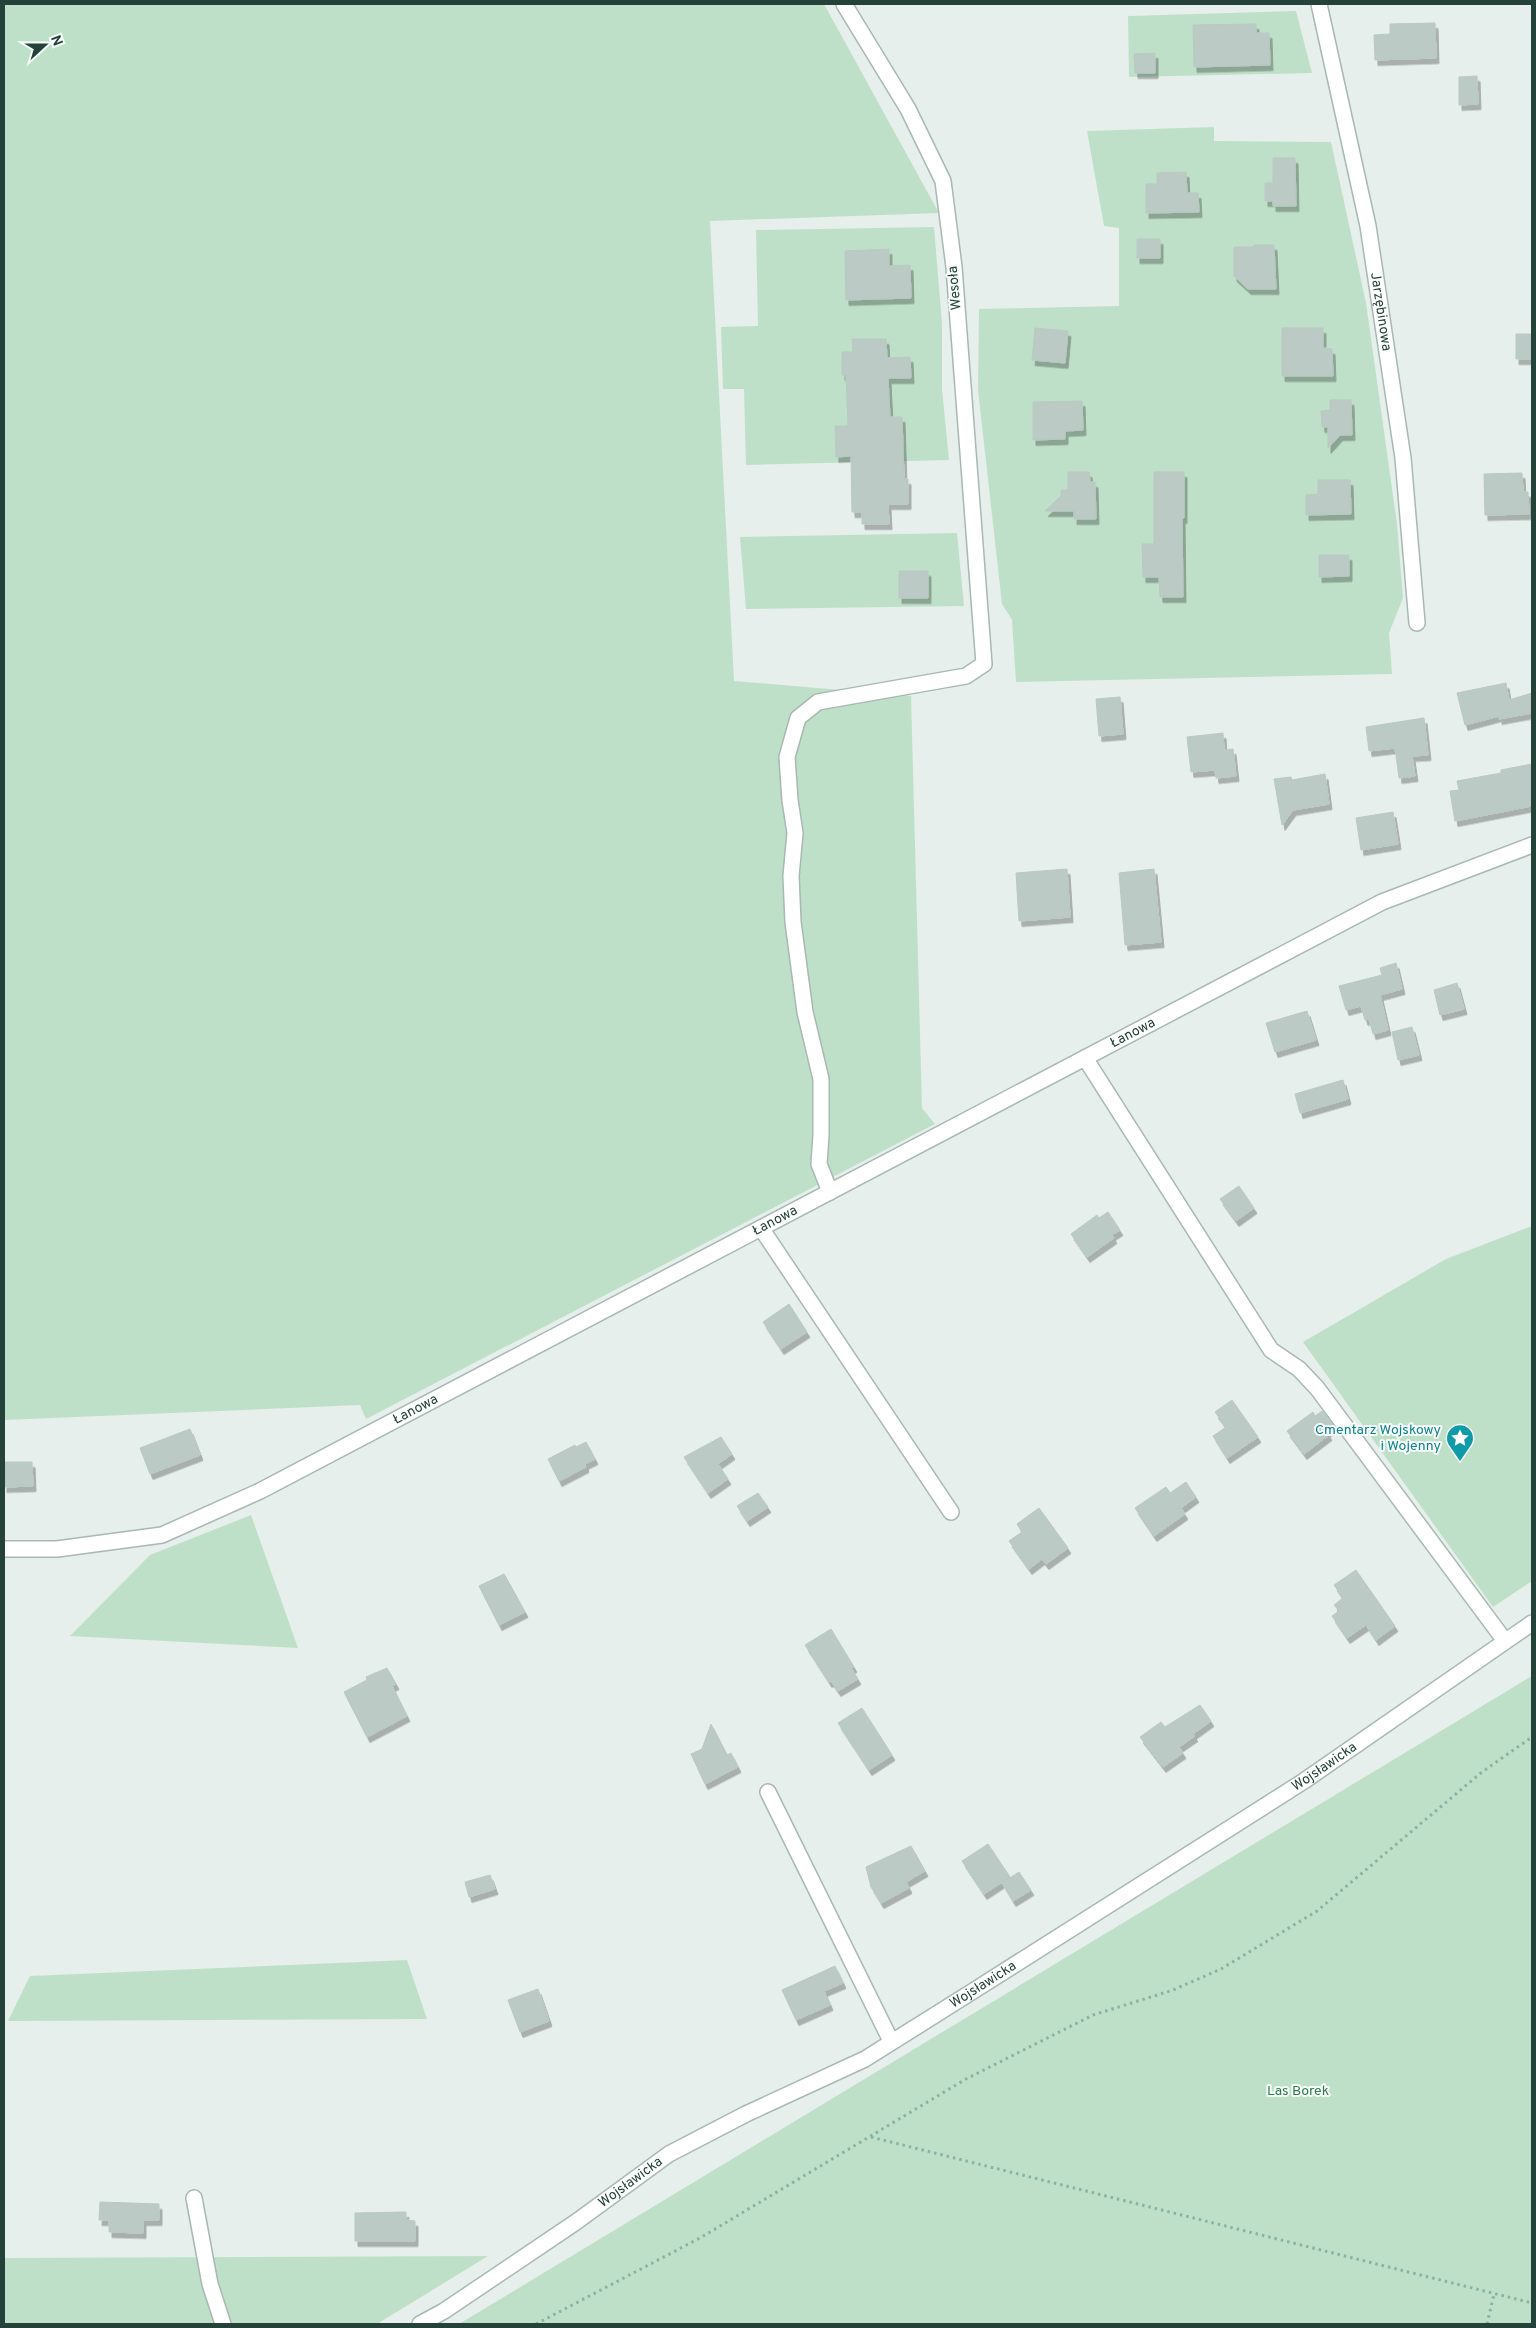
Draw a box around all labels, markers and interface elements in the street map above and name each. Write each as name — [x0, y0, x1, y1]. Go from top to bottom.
north arrow — [20, 20, 70, 70]
text: N — [46, 33, 65, 49]
street label: Wesoła — [945, 265, 965, 311]
street label: Jarzębinowa — [1367, 271, 1395, 352]
street label: Łanowa — [1107, 1014, 1158, 1052]
street label: Łanowa — [750, 1202, 800, 1239]
street label: Łanowa — [390, 1391, 441, 1428]
place label: Cmentarz Wojskowy i Wojenny — [1315, 1422, 1441, 1455]
place icon: Cmentarz Wojskowy i Wojenny — [1445, 1423, 1475, 1462]
street label: Wojsławicka — [1289, 1738, 1360, 1795]
street label: Wojsławicka — [947, 1957, 1019, 2012]
park label: Las Borek — [1267, 2083, 1329, 2100]
street label: Wojsławicka — [595, 2153, 666, 2211]

